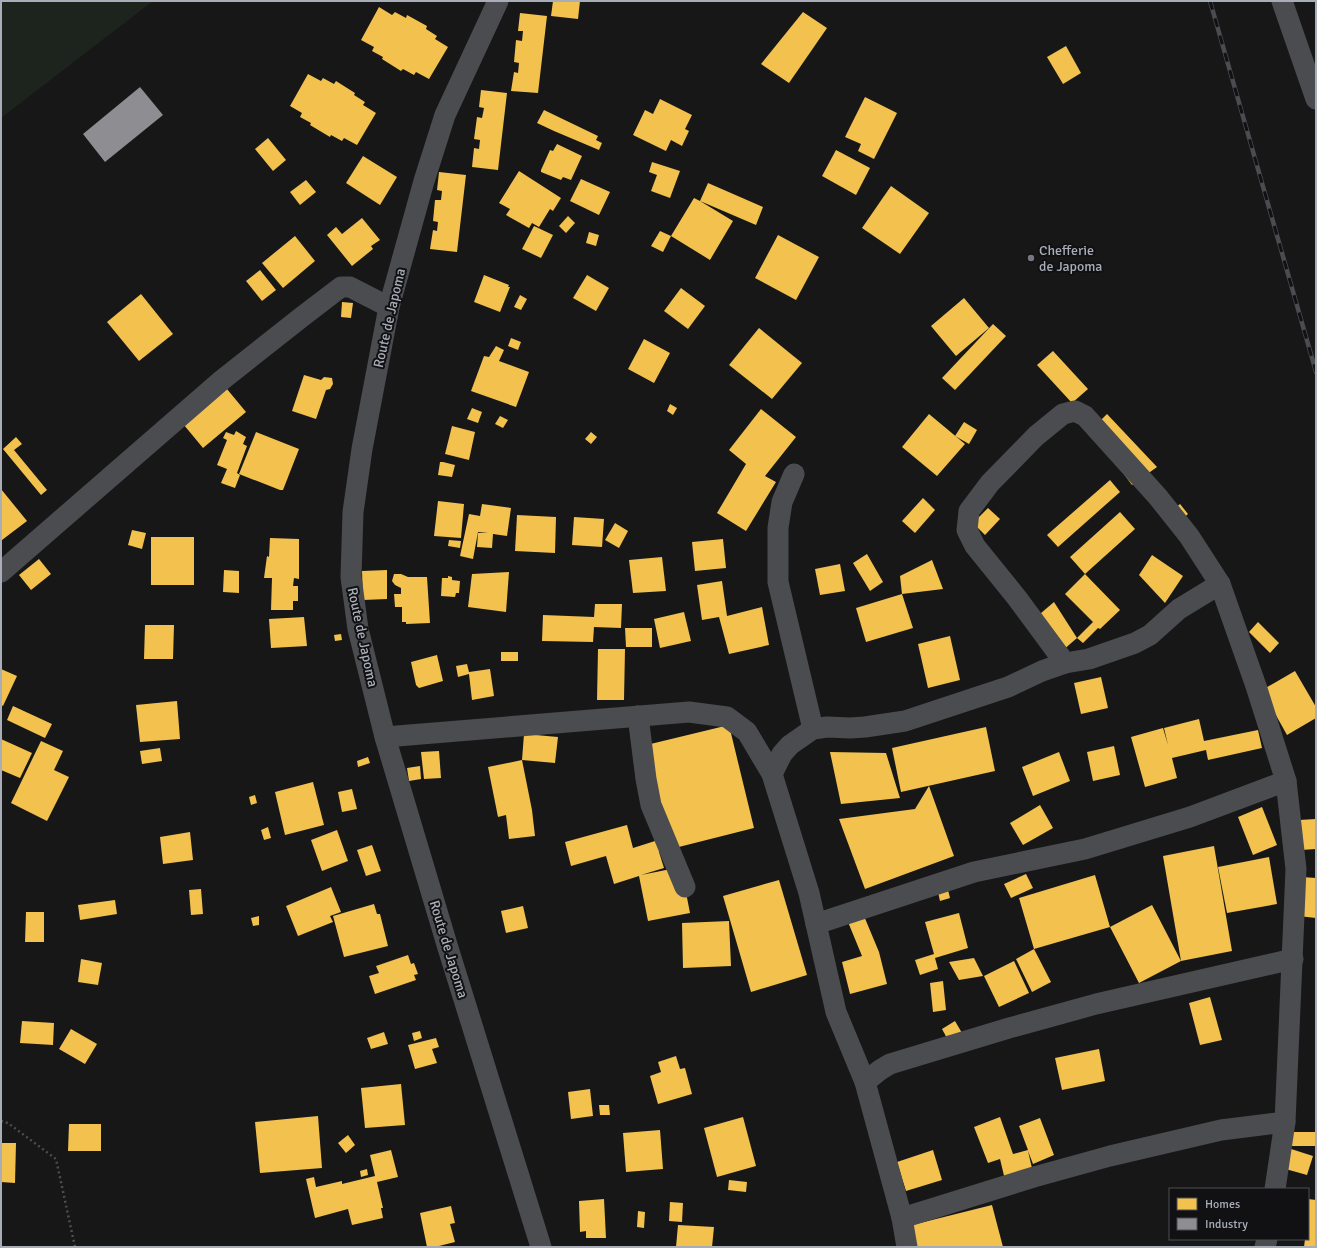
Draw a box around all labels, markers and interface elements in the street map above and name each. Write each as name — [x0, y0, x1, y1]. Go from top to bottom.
place label: Chefferie de Japoma — [1039, 242, 1102, 275]
marker: Chefferie de Japoma — [1026, 253, 1036, 263]
street label: Route de Japoma — [370, 267, 409, 369]
street label: Route de Japoma — [344, 586, 381, 689]
street label: Route de Japoma — [426, 898, 471, 1000]
legend — [1169, 1188, 1309, 1240]
text: Homes — [1205, 1197, 1240, 1212]
text: Industry — [1205, 1217, 1248, 1232]

